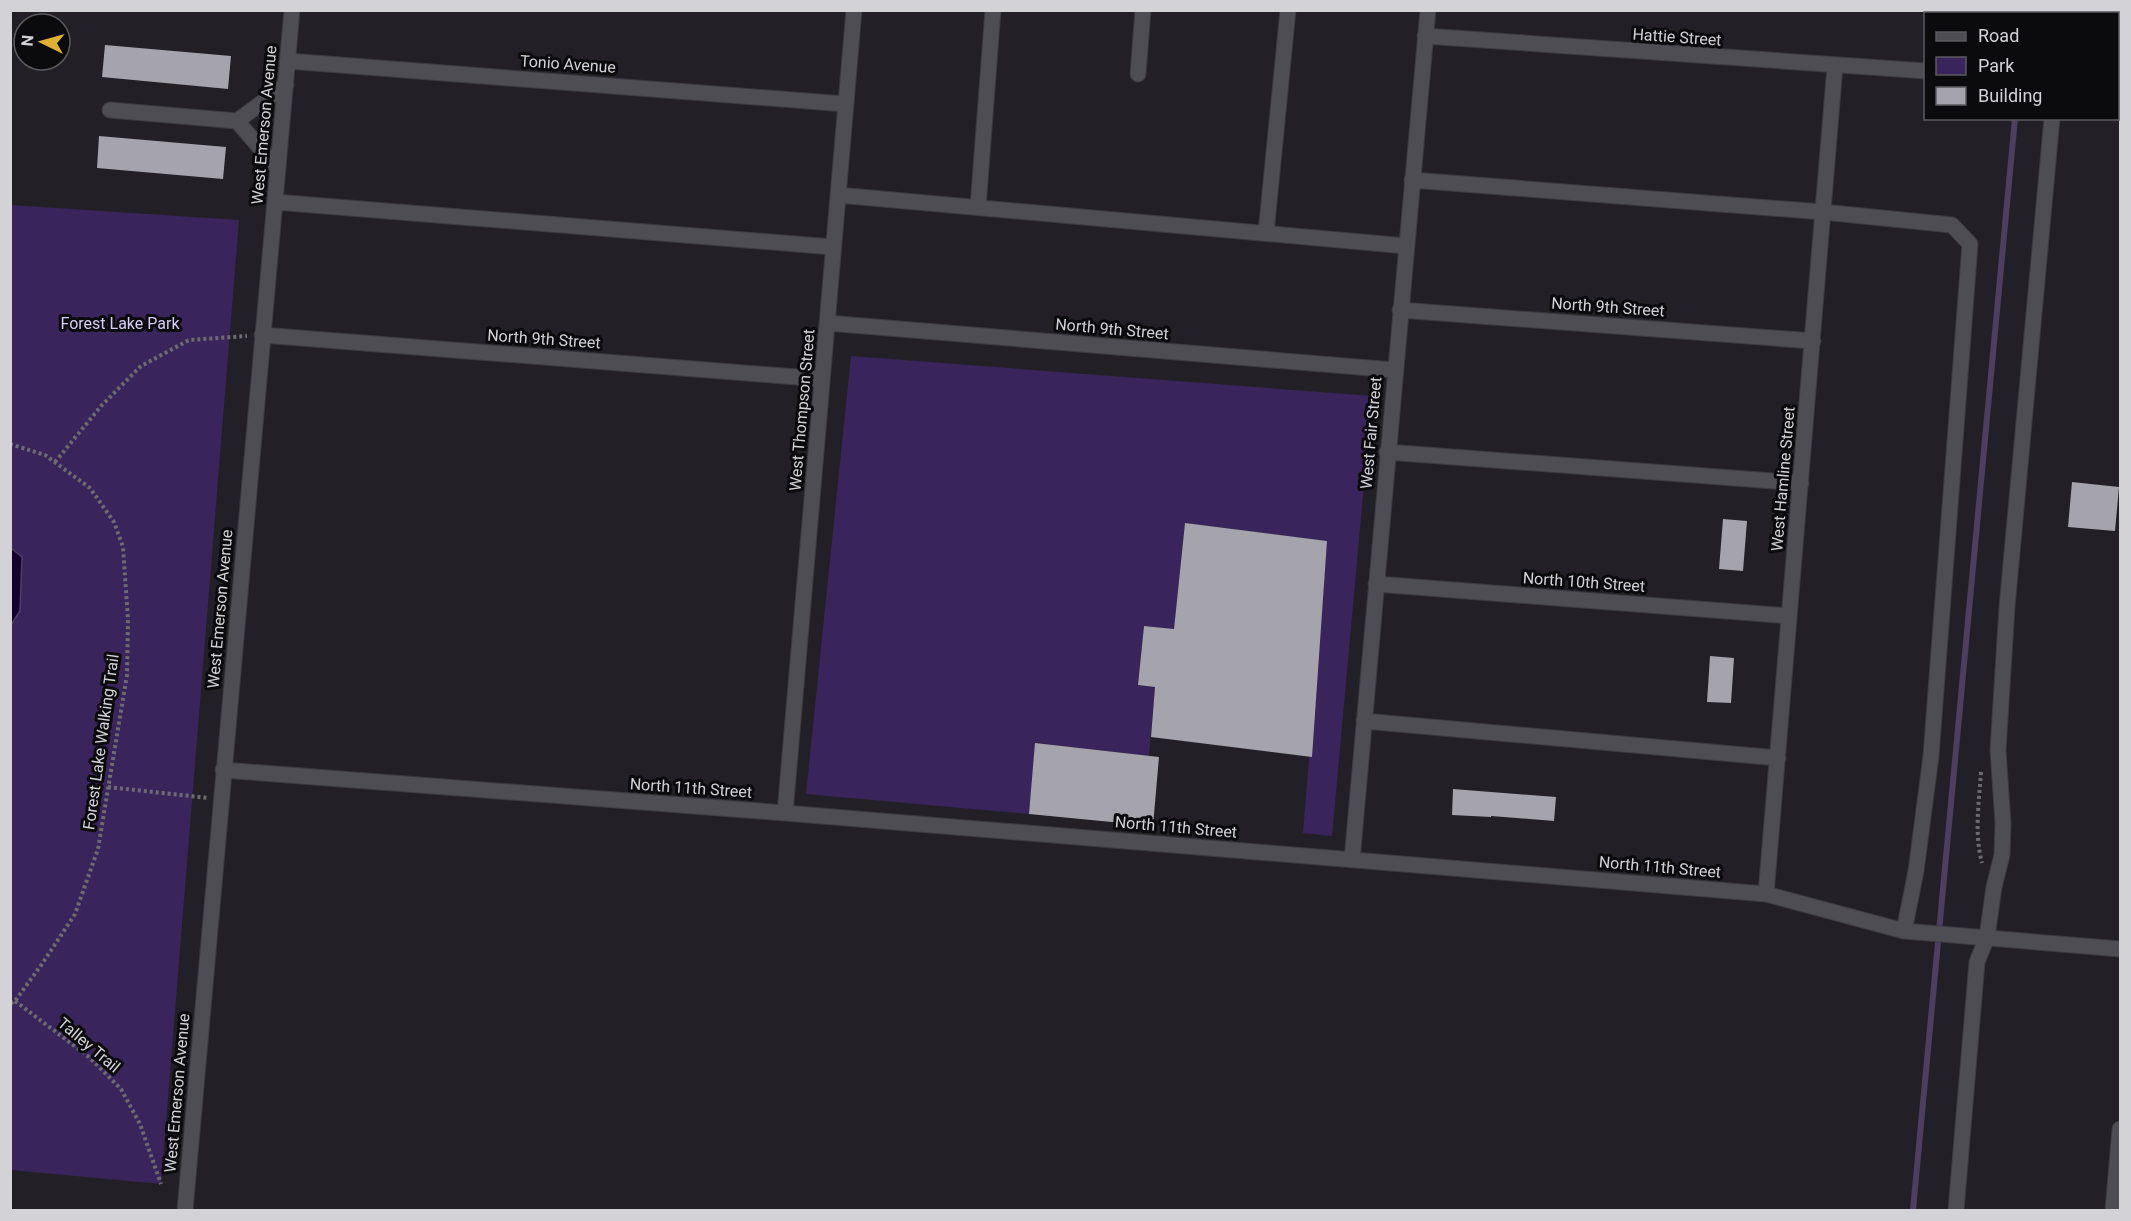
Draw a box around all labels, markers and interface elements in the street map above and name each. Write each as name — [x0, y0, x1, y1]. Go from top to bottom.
north arrow — [12, 12, 72, 72]
legend — [1924, 12, 2119, 120]
street label: Hattie Street — [1632, 24, 1722, 50]
text: Road — [1978, 25, 2019, 46]
text: N — [18, 34, 38, 47]
street label: West Emerson Avenue — [248, 45, 280, 205]
street label: Tonio Avenue — [519, 51, 617, 77]
text: Park — [1978, 55, 2015, 76]
text: Building — [1978, 85, 2042, 106]
street label: North 9th Street — [1551, 294, 1665, 320]
park label: Forest Lake Park — [61, 314, 180, 333]
street label: North 9th Street — [1055, 315, 1169, 343]
street label: North 9th Street — [487, 326, 601, 352]
street label: West Thompson Street — [785, 328, 819, 492]
street label: West Fair Street — [1357, 376, 1385, 490]
street label: West Hamline Street — [1767, 406, 1799, 552]
street label: West Emerson Avenue — [204, 529, 236, 689]
street label: North 10th Street — [1522, 568, 1646, 596]
street label: Forest Lake Walking Trail — [79, 653, 123, 831]
street label: North 11th Street — [629, 774, 753, 802]
street label: North 11th Street — [1114, 812, 1238, 842]
street label: North 11th Street — [1598, 852, 1722, 882]
street label: West Emerson Avenue — [161, 1013, 193, 1173]
street label: Talley Trail — [54, 1014, 124, 1076]

